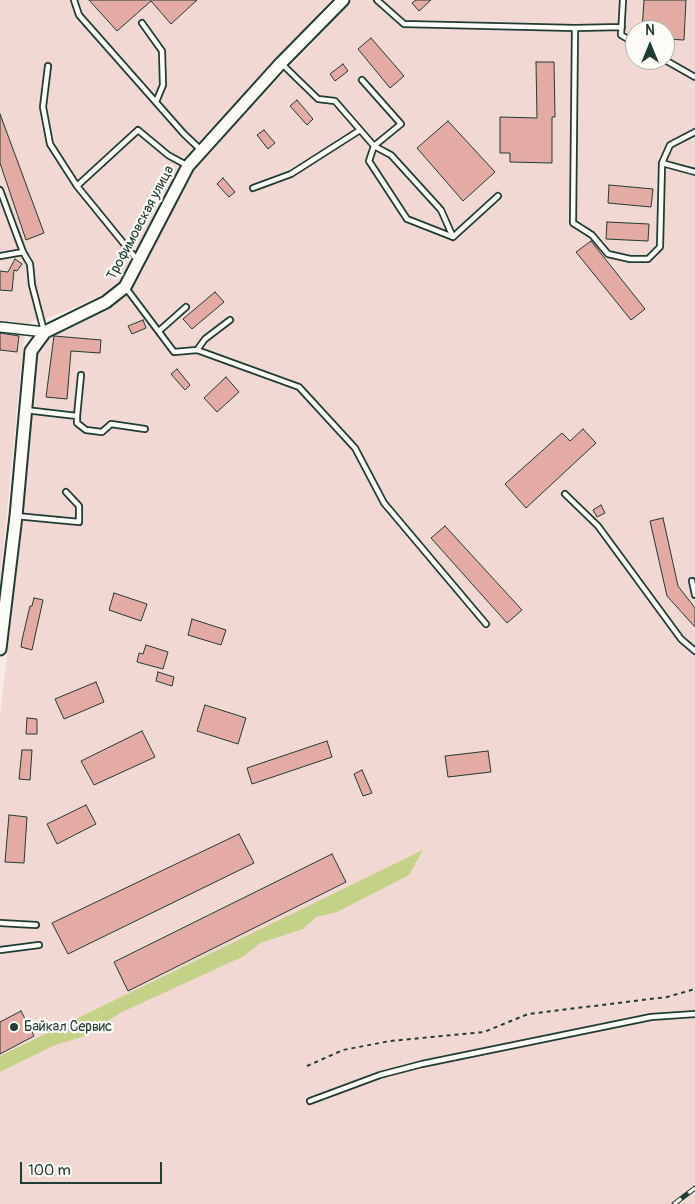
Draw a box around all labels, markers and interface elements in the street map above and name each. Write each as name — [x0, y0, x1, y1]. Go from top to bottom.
north arrow — [625, 20, 675, 70]
text: N — [645, 22, 655, 39]
street label: Трофимовская улица — [104, 163, 178, 283]
place label: Байкал Сервис — [24, 1019, 112, 1035]
marker: Байкал Сервис — [8, 1021, 20, 1033]
scale bar — [22, 1152, 165, 1184]
text: 100 m — [28, 1161, 71, 1180]

